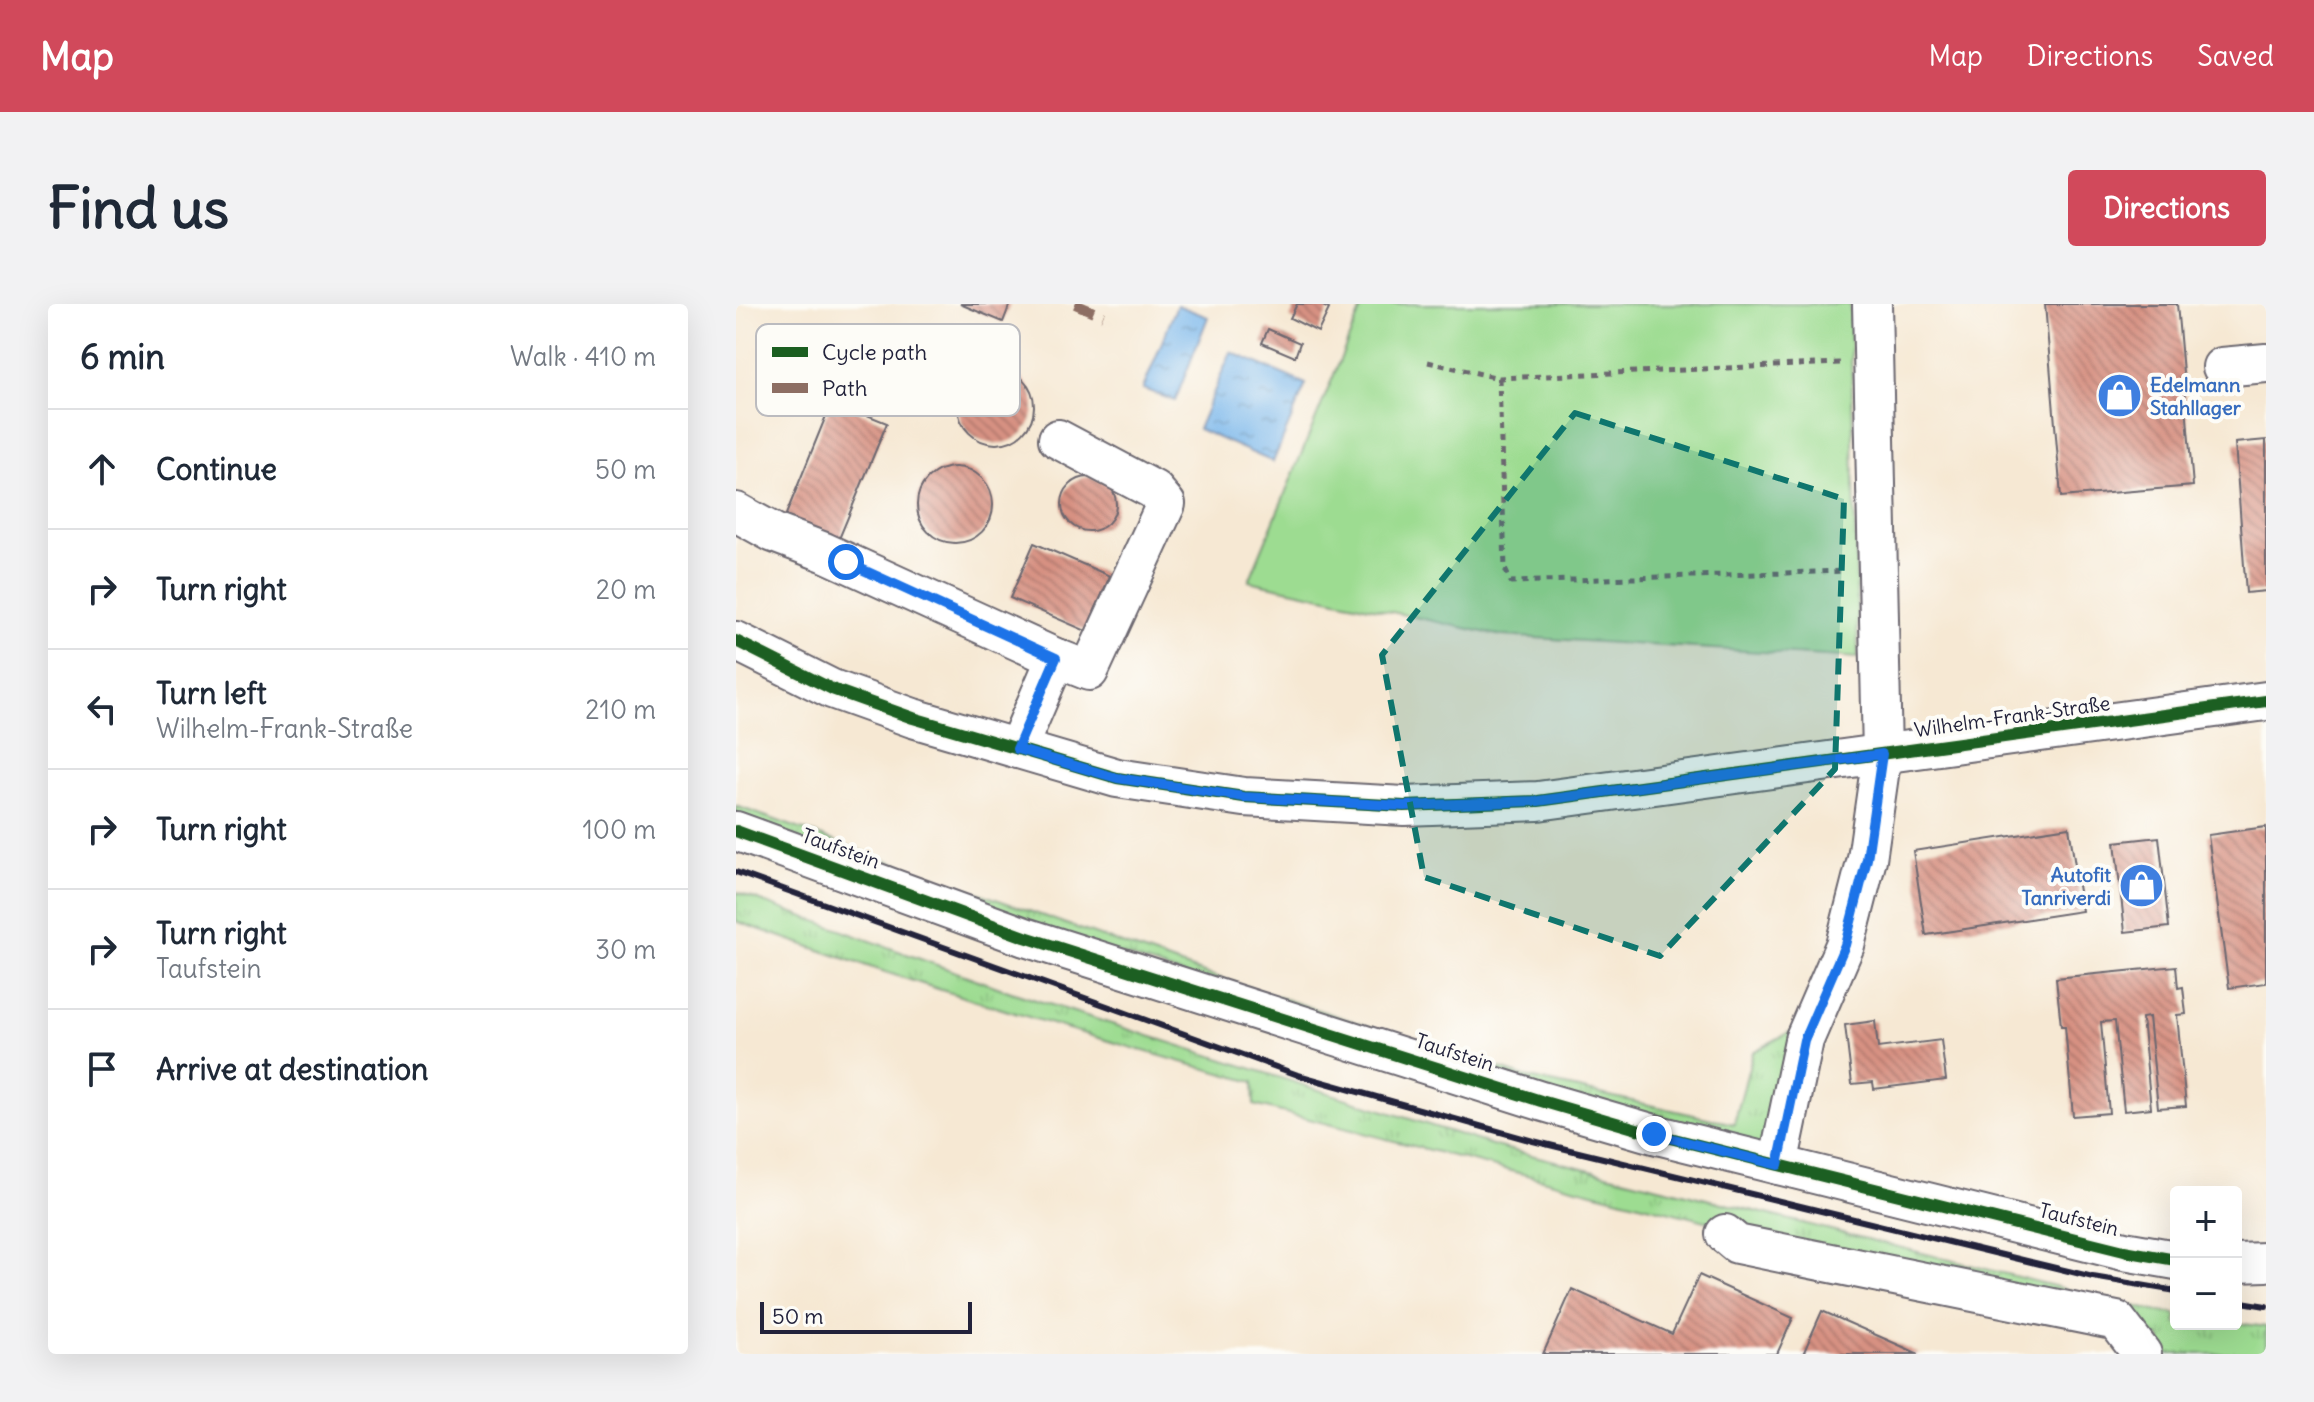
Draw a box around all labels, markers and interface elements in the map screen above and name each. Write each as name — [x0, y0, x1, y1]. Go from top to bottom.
text: Map — [40, 33, 114, 80]
text: Map — [1928, 38, 1983, 74]
text: Directions — [2027, 38, 2153, 74]
text: Saved — [2197, 38, 2274, 74]
button: Directions — [2068, 170, 2266, 246]
text: Find us — [48, 173, 229, 243]
legend — [756, 324, 1020, 416]
text: 6 min — [80, 335, 165, 378]
text: Cycle path — [822, 338, 927, 366]
text: Walk · 410 m — [510, 340, 656, 373]
shop icon: Edelmann Stahllager — [2095, 371, 2143, 419]
place label: Edelmann Stahllager — [2150, 372, 2242, 420]
text: Path — [822, 374, 867, 402]
icon: ahead — [80, 447, 124, 491]
text: Continue — [156, 450, 277, 488]
text: 50 m — [595, 453, 656, 486]
route start — [828, 544, 864, 580]
icon: right — [80, 567, 124, 611]
text: Turn right — [156, 570, 287, 608]
text: 20 m — [596, 573, 656, 606]
text: Turn left — [156, 674, 267, 712]
icon: left — [80, 687, 124, 731]
street label: Wilhelm-Frank-Straße — [1912, 690, 2112, 742]
text: 210 m — [585, 693, 656, 726]
text: Wilhelm-Frank-Straße — [156, 712, 413, 745]
icon: right — [80, 807, 124, 851]
text: Turn right — [156, 810, 287, 848]
text: 100 m — [582, 813, 656, 846]
street label: Taufstein — [799, 822, 883, 874]
shop icon: Autofit Tanriverdi — [2118, 861, 2166, 909]
place label: Autofit Tanriverdi — [2022, 862, 2111, 910]
text: Turn right — [156, 914, 287, 952]
icon: right — [80, 927, 124, 971]
text: 30 m — [595, 933, 656, 966]
text: Taufstein — [156, 952, 262, 985]
street label: Taufstein — [1413, 1028, 1497, 1076]
icon: arrive — [80, 1047, 124, 1091]
text: Arrive at destination — [156, 1050, 428, 1088]
route end — [1636, 1116, 1672, 1152]
map controls — [2170, 1186, 2242, 1330]
button: + — [2170, 1186, 2242, 1258]
street label: Taufstein — [2037, 1197, 2121, 1241]
button: − — [2170, 1258, 2242, 1330]
scale bar — [760, 1298, 972, 1334]
text: 50 m — [772, 1302, 824, 1330]

